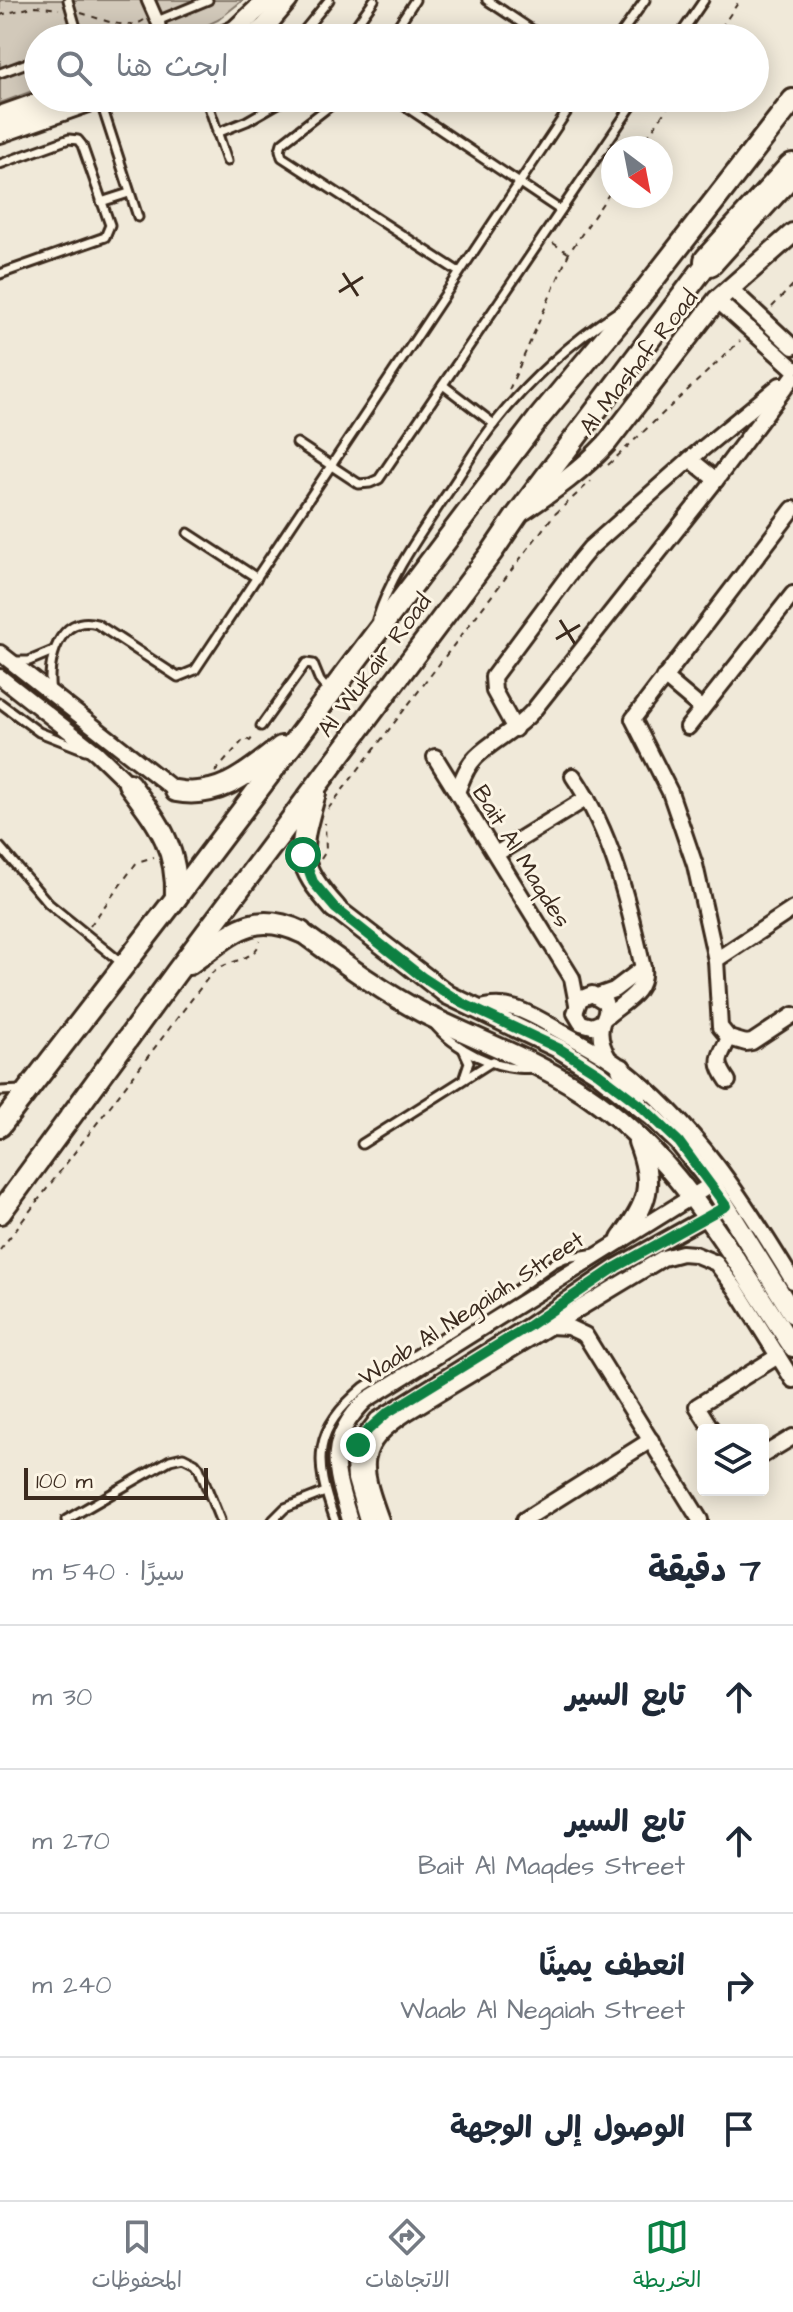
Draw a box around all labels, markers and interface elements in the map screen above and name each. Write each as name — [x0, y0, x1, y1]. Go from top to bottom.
search box — [24, 24, 769, 112]
icon: search — [52, 46, 96, 90]
text: ابحث هنا — [116, 46, 228, 88]
north arrow — [601, 136, 673, 208]
street label: Al Mashaf Road — [571, 283, 706, 442]
street label: Al Wukair Road — [309, 587, 440, 745]
street label: Bait Al Maqdes — [464, 779, 579, 935]
route start — [285, 837, 321, 873]
street label: Waab Al Negaiah Street — [352, 1223, 592, 1396]
map controls — [697, 1424, 769, 1496]
button: layers — [697, 1424, 769, 1496]
route end — [340, 1427, 376, 1463]
scale bar — [24, 1464, 208, 1500]
text: 100 m — [36, 1466, 93, 1497]
text: 7 دقيقة — [648, 1547, 761, 1595]
text: سيرًا · 540 m — [32, 1554, 185, 1590]
text: تابع السير — [566, 1675, 685, 1717]
icon: ahead — [717, 1675, 761, 1719]
text: 30 m — [32, 1679, 92, 1715]
text: تابع السير — [566, 1801, 685, 1843]
icon: ahead — [717, 1819, 761, 1863]
text: 270 m — [32, 1823, 110, 1859]
text: Bait Al Maqdes Street — [418, 1848, 685, 1884]
text: انعطف يمينًا — [539, 1945, 685, 1987]
icon: right — [717, 1963, 761, 2007]
text: 240 m — [32, 1967, 112, 2003]
text: Waab Al Negaiah Street — [400, 1992, 685, 2028]
text: الوصول إلى الوجهة — [450, 2107, 685, 2149]
icon: arrive — [717, 2107, 761, 2151]
tab: المحفوظات — [91, 2215, 182, 2299]
tab: الاتجاهات — [365, 2215, 450, 2299]
tab: الخريطة — [633, 2215, 702, 2299]

